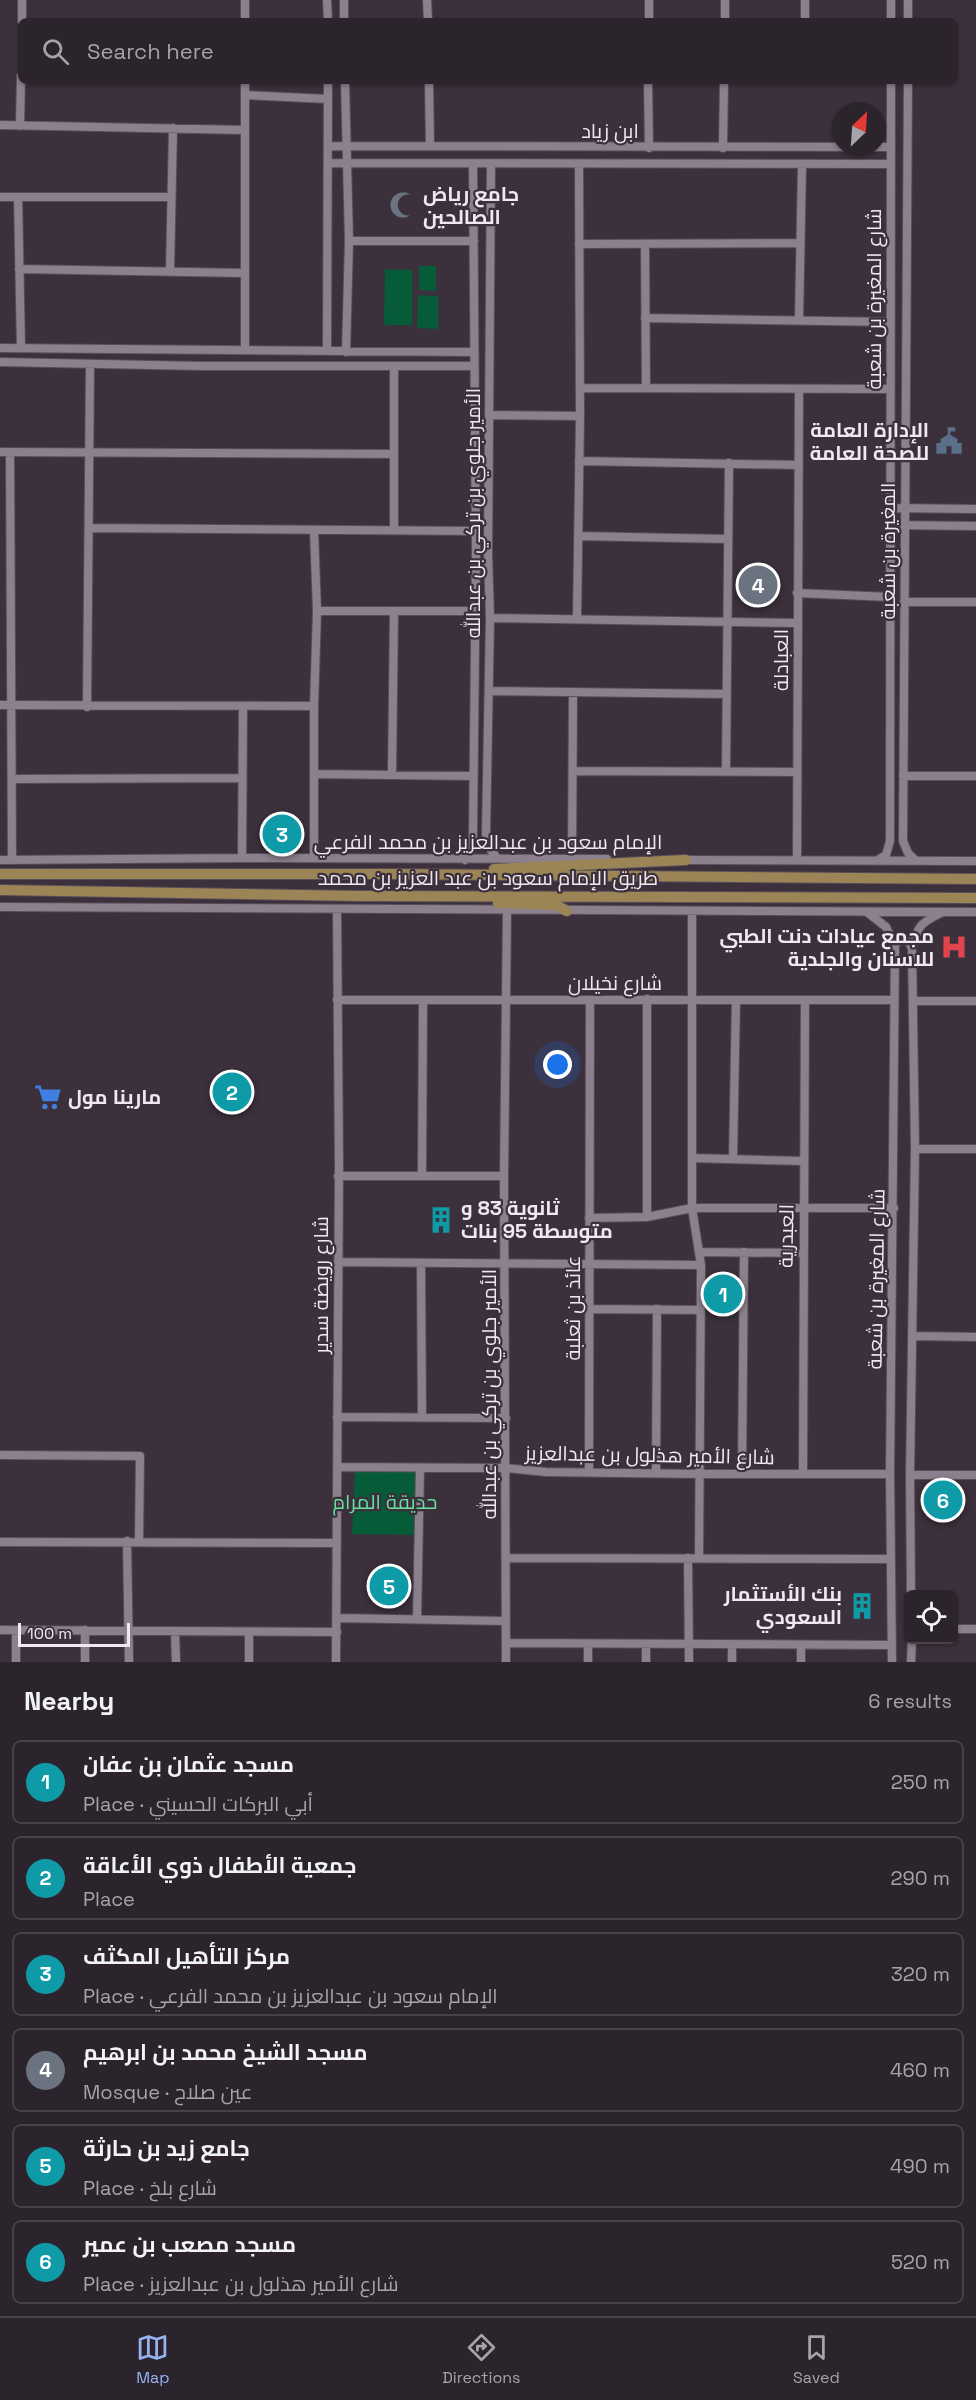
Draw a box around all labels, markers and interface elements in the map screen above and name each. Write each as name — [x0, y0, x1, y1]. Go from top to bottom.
search box — [18, 18, 958, 84]
icon: search — [39, 35, 72, 68]
text: Search here — [87, 37, 214, 65]
north arrow — [832, 102, 886, 156]
street label: ابن زياد — [581, 118, 639, 144]
place label: جامع رياض الصالحين — [423, 181, 519, 230]
mosque icon: جامع رياض الصالحين — [388, 190, 418, 220]
street label: شارع المغيرة بن شعبة — [861, 209, 888, 389]
street label: الأمير جلوي بن تركي بن عبدالله — [460, 388, 489, 638]
place label: الإدارة العامة للصحة العامة — [810, 417, 929, 466]
public building icon: الإدارة العامة للصحة العامة — [934, 426, 964, 456]
street label: المغيرة بن شعبة — [875, 483, 901, 619]
pin: 4 — [738, 562, 777, 608]
street label: العبادلة — [768, 629, 794, 691]
pin: 3 — [262, 812, 302, 856]
street label: الإمام سعود بن عبدالعزيز بن محمد الفرعي — [314, 829, 662, 858]
street label: طريق الإمام سعود بن عبد العزيز بن محمد — [318, 865, 658, 892]
place label: مجمع عيادات دنت الطبي للاسنان والجلدية — [720, 923, 934, 972]
hospital icon: مجمع عيادات دنت الطبي للاسنان والجلدية — [939, 932, 969, 962]
street label: شارع نخيلان — [568, 970, 662, 997]
your location — [543, 1050, 572, 1079]
pin: 2 — [212, 1070, 252, 1114]
supermarket icon: مارينا مول — [33, 1082, 63, 1112]
place label: مارينا مول — [68, 1084, 161, 1110]
street label: شارع المغيرة بن شعبة — [861, 1188, 892, 1370]
place label: ثانوية 83 و متوسطة 95 بنات — [461, 1195, 613, 1244]
street label: العبدرية — [772, 1204, 800, 1268]
building icon: ثانوية 83 و متوسطة 95 بنات — [426, 1205, 456, 1235]
street label: شارع رويضة سدير — [308, 1216, 335, 1355]
street label: عائذ بن ثعلبة — [560, 1255, 586, 1361]
street label: الأمير جلوي بن تركي بن عبدالله — [476, 1269, 505, 1519]
pin: 1 — [704, 1272, 742, 1316]
street label: شارع الأمير هذلول بن عبدالعزيز — [524, 1440, 775, 1471]
pin: 6 — [924, 1478, 962, 1522]
park label: حديقة المرام — [333, 1489, 437, 1516]
pin: 5 — [370, 1564, 408, 1608]
place label: بنك الأستثمار السعودي — [723, 1581, 842, 1633]
map controls — [904, 1590, 958, 1644]
button: locate — [904, 1590, 958, 1644]
building icon: بنك الأستثمار السعودي — [847, 1591, 877, 1621]
scale bar — [18, 1620, 130, 1648]
text: 100 m — [27, 1623, 72, 1644]
text: Nearby — [24, 1684, 114, 1718]
text: 6 results — [868, 1688, 952, 1714]
text: مسجد عثمان بن عفان — [83, 1750, 294, 1778]
text: 1 — [41, 1769, 50, 1795]
text: 250 m — [891, 1769, 950, 1795]
text: Place · أبي البركات الحسيني — [83, 1791, 313, 1817]
text: جمعية الأطفال ذوي الأعاقة — [83, 1851, 356, 1879]
text: 2 — [40, 1865, 51, 1891]
text: 290 m — [891, 1865, 950, 1891]
text: Place — [83, 1886, 135, 1912]
text: مركز التأهيل المكثف — [83, 1942, 290, 1970]
text: 3 — [39, 1961, 52, 1987]
text: 320 m — [891, 1961, 950, 1987]
text: Place · الإمام سعود بن عبدالعزيز بن محمد الفرعي — [83, 1983, 498, 2009]
text: مسجد الشيخ محمد بن ابرهيم — [83, 2038, 368, 2066]
text: 4 — [39, 2057, 52, 2083]
text: 460 m — [890, 2057, 950, 2083]
text: Mosque · عين صلاح — [83, 2079, 252, 2105]
text: جامع زيد بن حارثة — [83, 2134, 250, 2162]
text: 5 — [40, 2153, 52, 2179]
text: 490 m — [890, 2153, 950, 2179]
text: Place · شارع بلخ — [83, 2175, 217, 2201]
text: مسجد مصعب بن عمير — [83, 2230, 296, 2258]
text: 6 — [39, 2249, 52, 2275]
text: 520 m — [891, 2249, 950, 2275]
text: Place · شارع الأمير هذلول بن عبدالعزيز — [83, 2271, 399, 2297]
tab: Map — [136, 2331, 170, 2388]
tab: Directions — [442, 2331, 521, 2388]
tab: Saved — [793, 2331, 840, 2388]

